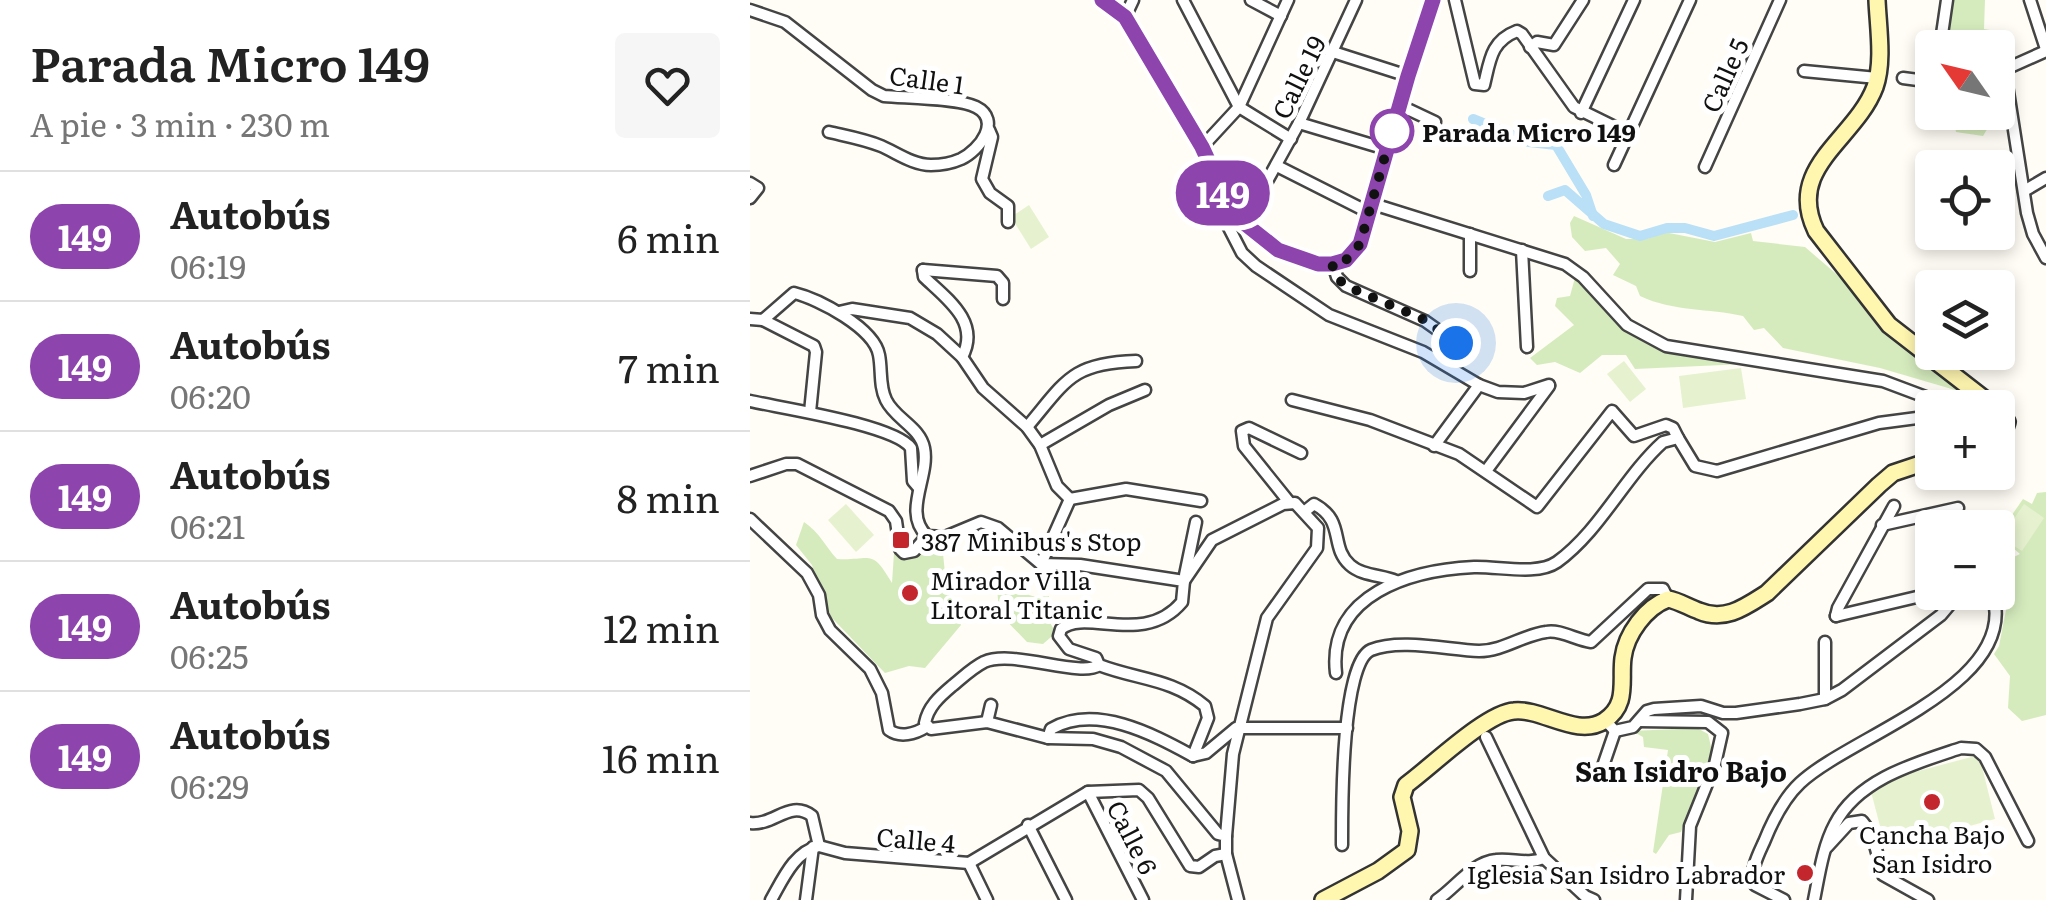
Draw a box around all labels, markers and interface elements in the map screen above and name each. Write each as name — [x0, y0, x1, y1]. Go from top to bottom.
text: Parada Micro 149 — [30, 26, 430, 97]
street label: Calle 19 — [1262, 29, 1334, 125]
north arrow — [1915, 30, 2015, 130]
map controls — [1915, 30, 2015, 610]
street label: Calle 5 — [1691, 32, 1757, 118]
button: heart — [615, 33, 720, 138]
street label: Calle 1 — [887, 55, 967, 103]
text: A pie · 3 min · 230 m — [30, 99, 330, 147]
marker: Parada Micro 149 — [1371, 110, 1413, 152]
place label: Parada Micro 149 — [1422, 113, 1636, 150]
button: locate — [1915, 150, 2015, 250]
line badge: 149 — [1166, 160, 1280, 226]
text: 149 — [1196, 167, 1250, 219]
text: Autobús — [170, 184, 331, 241]
text: 6 min — [617, 208, 720, 265]
text: 149 — [58, 210, 112, 262]
text: 06:19 — [170, 241, 246, 289]
button: layers — [1915, 270, 2015, 370]
text: Autobús — [170, 314, 331, 371]
your location — [1431, 318, 1481, 368]
text: 7 min — [618, 338, 720, 395]
text: 149 — [58, 340, 112, 392]
text: 06:20 — [170, 371, 251, 419]
button: + — [1915, 390, 2015, 490]
text: Autobús — [170, 444, 331, 501]
text: 8 min — [617, 468, 720, 525]
text: 149 — [58, 470, 112, 522]
text: 06:21 — [170, 501, 245, 549]
button: − — [1915, 510, 2015, 610]
place label: 387 Minibus's Stop — [921, 522, 1141, 559]
marker: 387 Minibus's Stop — [890, 529, 912, 551]
place label: Mirador Villa Litoral Titanic — [930, 561, 1103, 627]
text: Autobús — [170, 574, 331, 631]
marker: Mirador Villa Litoral Titanic — [899, 582, 921, 604]
text: 12 min — [603, 598, 720, 655]
text: 149 — [58, 600, 112, 652]
text: 06:25 — [170, 631, 249, 679]
text: Autobús — [170, 704, 331, 761]
text: 16 min — [602, 728, 720, 785]
text: 149 — [58, 730, 112, 782]
district label: San Isidro Bajo — [1575, 749, 1787, 791]
text: 06:29 — [170, 761, 249, 809]
marker: Cancha Bajo San Isidro — [1921, 791, 1943, 813]
street label: Calle 6 — [1099, 794, 1167, 880]
place label: Cancha Bajo San Isidro — [1859, 815, 2005, 881]
street label: Calle 4 — [875, 817, 957, 861]
place label: Iglesia San Isidro Labrador — [1467, 855, 1785, 892]
marker: Iglesia San Isidro Labrador — [1794, 862, 1816, 884]

